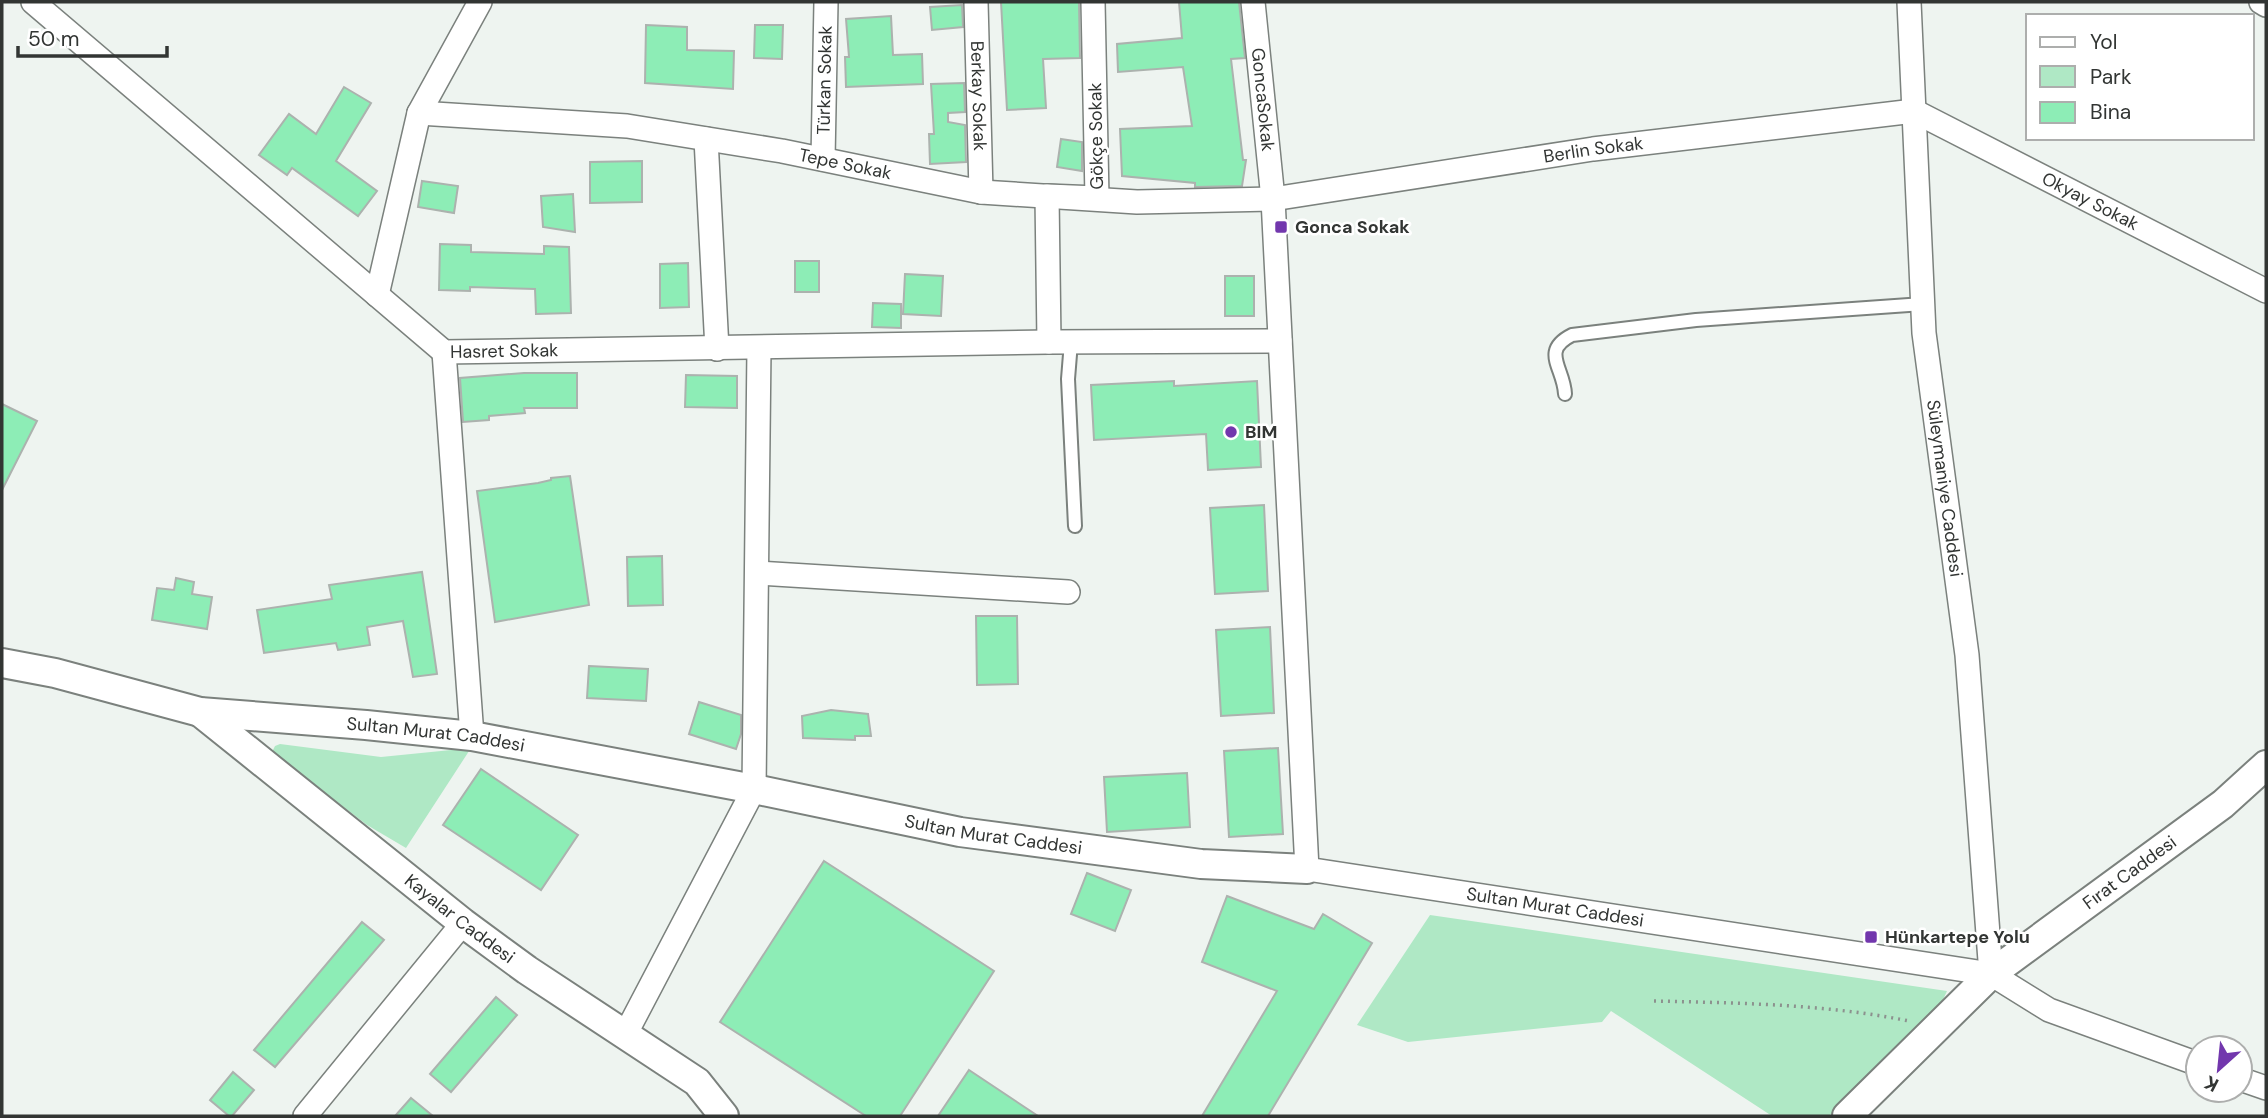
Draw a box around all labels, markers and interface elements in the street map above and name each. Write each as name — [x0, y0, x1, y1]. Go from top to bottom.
scale bar — [18, 14, 166, 58]
legend — [2026, 14, 2254, 140]
text: 50 m — [28, 25, 79, 53]
street label: Türkan Sokak — [811, 25, 838, 135]
text: Yol — [2090, 28, 2118, 56]
street label: Berkay Sokak — [965, 41, 992, 151]
street label: GoncaSokak — [1246, 47, 1280, 152]
text: Park — [2090, 63, 2132, 91]
street label: Gökçe Sokak — [1083, 82, 1109, 190]
text: Bina — [2090, 98, 2131, 126]
street label: Berlin Sokak — [1542, 131, 1644, 169]
street label: Tepe Sokak — [797, 143, 894, 185]
street label: Okyay Sokak — [2038, 166, 2143, 236]
place label: Gonca Sokak — [1295, 215, 1410, 239]
marker: Gonca Sokak — [1273, 219, 1289, 235]
street label: Hasret Sokak — [450, 338, 558, 364]
street label: Süleymaniye Caddesi — [1921, 398, 1968, 578]
place label: BIM — [1245, 420, 1277, 444]
marker: BIM — [1223, 424, 1239, 440]
street label: Sultan Murat Caddesi — [346, 712, 527, 758]
street label: Sultan Murat Caddesi — [903, 809, 1084, 860]
street label: Fırat Caddesi — [2078, 830, 2181, 915]
street label: Kayalar Caddesi — [400, 869, 520, 969]
street label: Sultan Murat Caddesi — [1465, 882, 1646, 933]
place label: Hünkartepe Yolu — [1885, 925, 2030, 949]
marker: Hünkartepe Yolu — [1863, 929, 1879, 945]
north arrow — [2184, 1034, 2254, 1104]
text: K — [2200, 1070, 2223, 1098]

